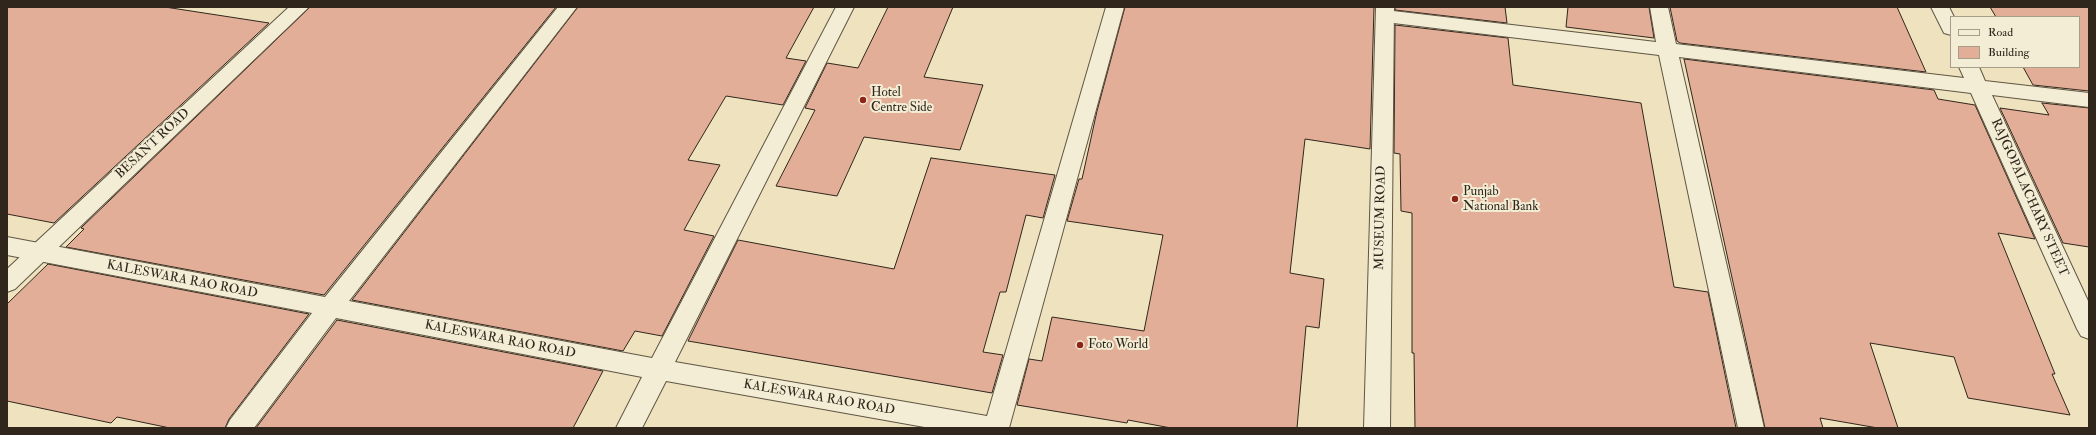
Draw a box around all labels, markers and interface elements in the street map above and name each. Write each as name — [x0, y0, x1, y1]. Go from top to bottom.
legend — [1950, 16, 2080, 68]
text: Road — [1988, 25, 2013, 40]
text: Building — [1988, 45, 2029, 60]
place label: Hotel Centre Side — [871, 85, 932, 116]
marker: Hotel Centre Side — [858, 95, 868, 105]
street label: BESANT ROAD — [113, 106, 193, 182]
street label: RAJGOPALACHARY STEET — [1987, 117, 2071, 279]
street label: MUSEUM ROAD — [1372, 166, 1390, 270]
place label: Punjab National Bank — [1463, 184, 1538, 215]
marker: Punjab National Bank — [1450, 194, 1460, 204]
street label: KALESWARA RAO ROAD — [105, 258, 259, 302]
street label: KALESWARA RAO ROAD — [423, 318, 577, 362]
place label: Foto World — [1088, 337, 1148, 353]
marker: Foto World — [1075, 340, 1085, 350]
street label: KALESWARA RAO ROAD — [742, 377, 896, 419]

